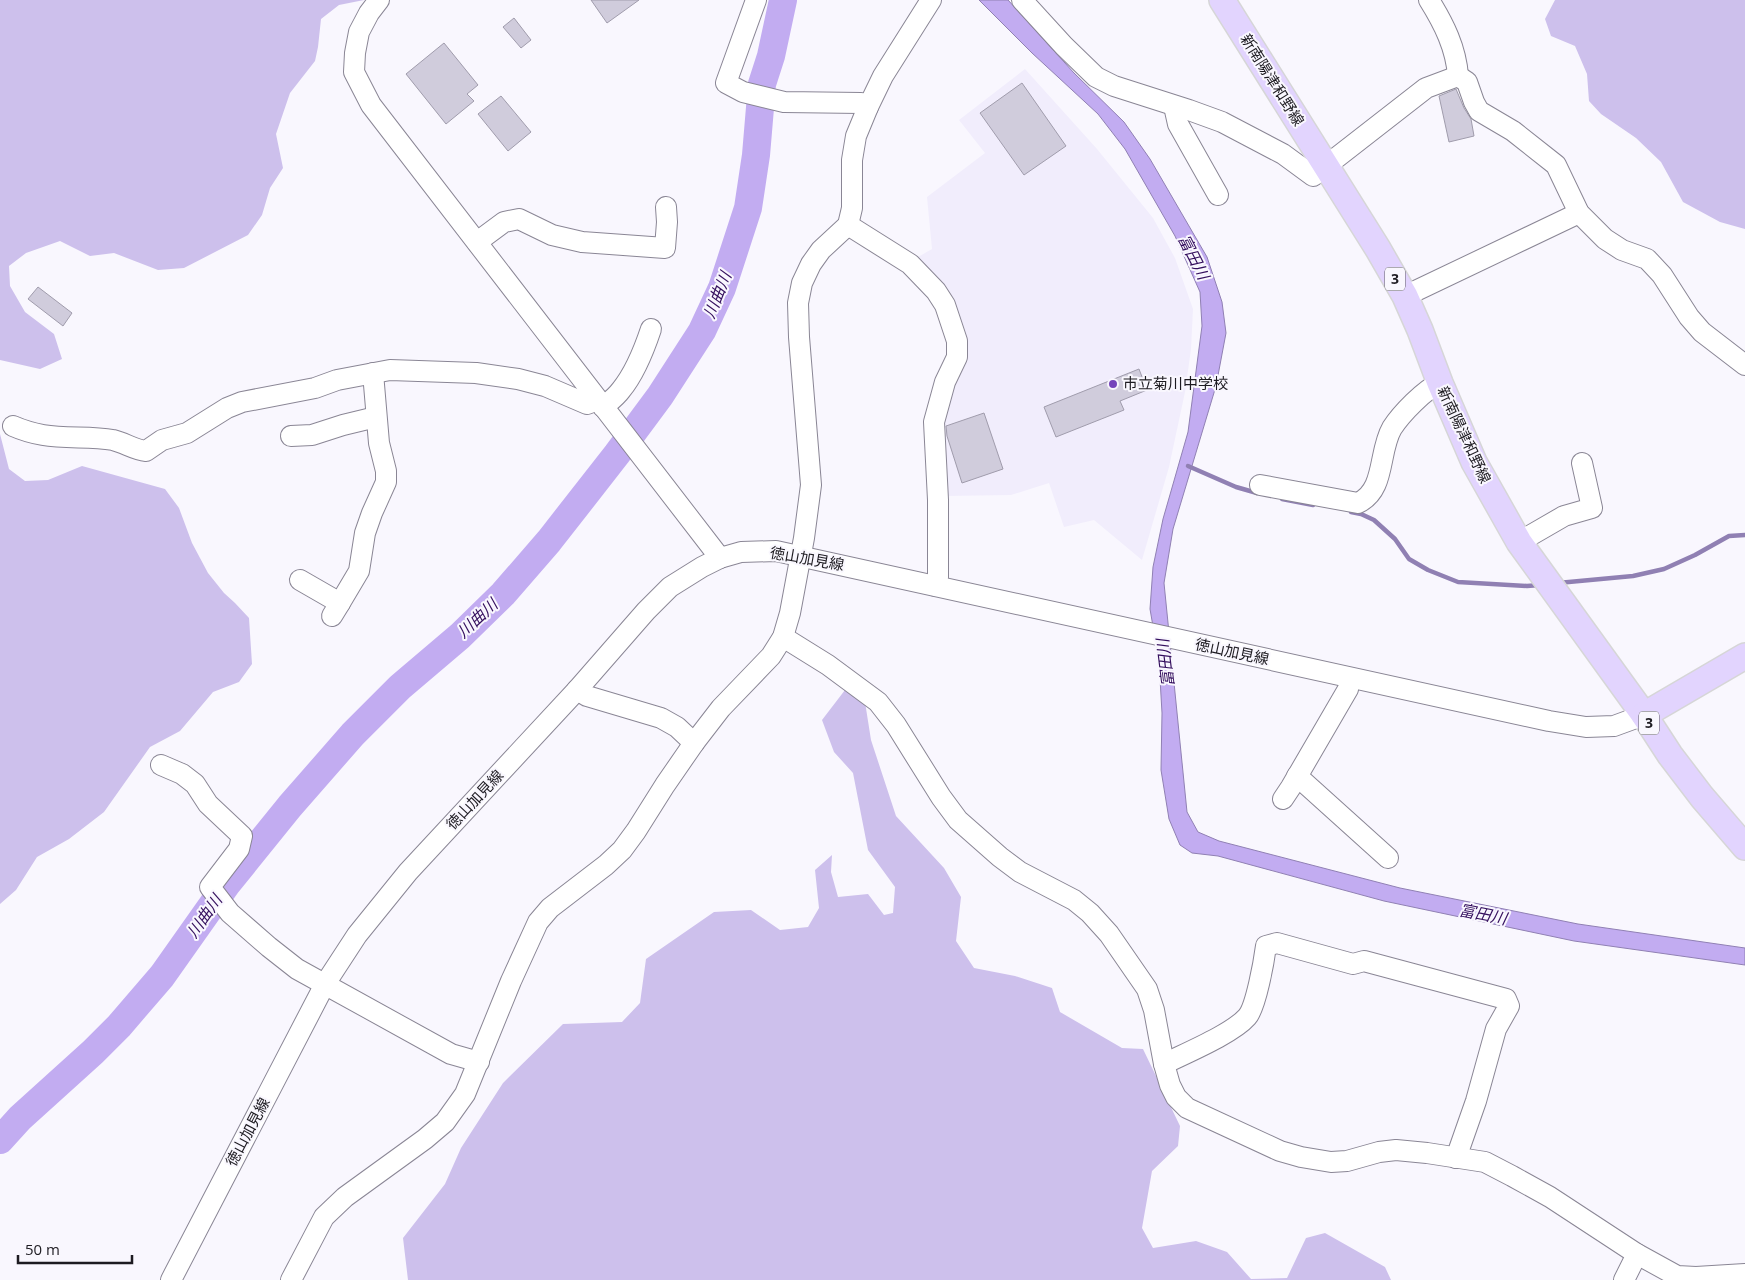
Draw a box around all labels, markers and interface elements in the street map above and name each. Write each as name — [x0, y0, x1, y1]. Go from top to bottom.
street label: 新南陽津和野線 — [1237, 30, 1309, 129]
water label: 富田川 — [1173, 231, 1216, 285]
water label: 川曲川 — [698, 267, 737, 321]
road number: 3 — [1385, 268, 1405, 290]
place label: 市立菊川中学校 — [1123, 373, 1228, 393]
marker: 市立菊川中学校 — [1107, 378, 1119, 390]
street label: 新南陽津和野線 — [1434, 383, 1496, 486]
street label: 徳山加見線 — [768, 542, 846, 574]
water label: 川曲川 — [452, 592, 504, 642]
street label: 徳山加見線 — [1193, 633, 1271, 669]
water label: 富田川 — [1151, 636, 1179, 688]
road number: 3 — [1639, 711, 1659, 734]
street label: 徳山加見線 — [441, 765, 507, 834]
water label: 川曲川 — [181, 888, 228, 942]
water label: 富田川 — [1457, 899, 1511, 930]
street label: 徳山加見線 — [221, 1094, 274, 1169]
scale bar — [18, 1232, 131, 1264]
text: 50 m — [25, 1239, 60, 1259]

